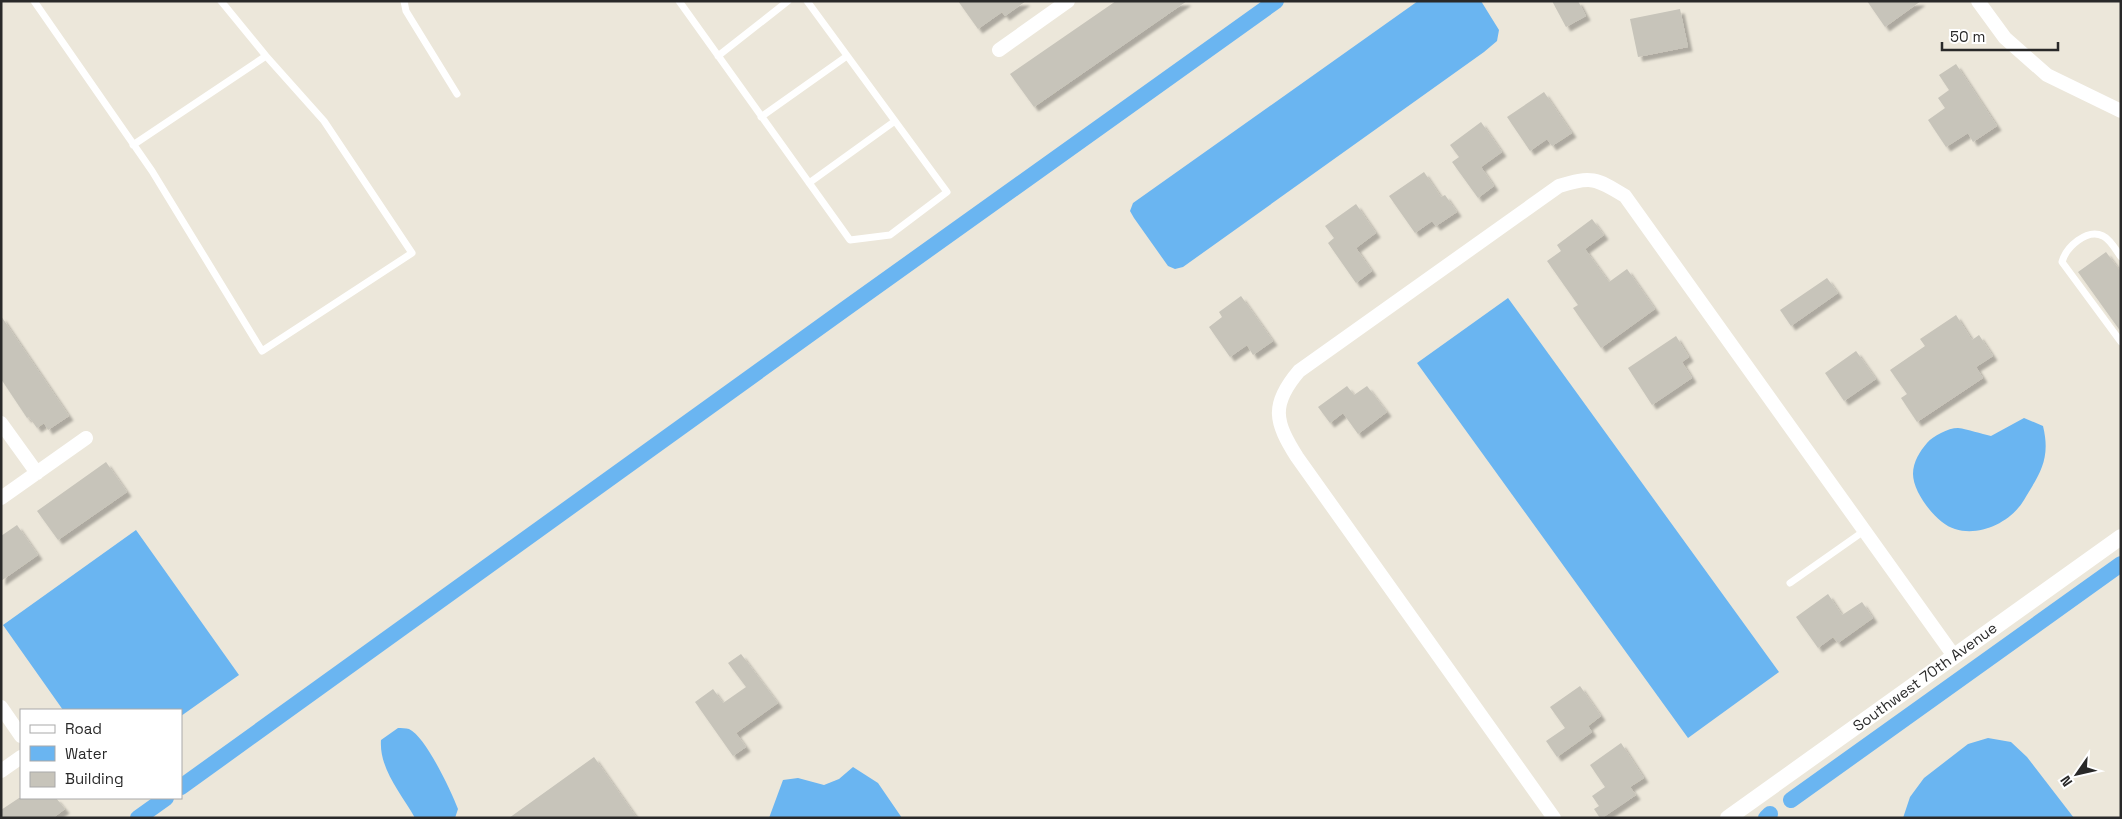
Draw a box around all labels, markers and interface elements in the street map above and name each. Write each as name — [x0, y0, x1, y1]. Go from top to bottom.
scale bar — [1942, 20, 2058, 52]
text: 50 m — [1950, 27, 1985, 46]
street label: Southwest 70th Avenue — [1849, 618, 2001, 735]
legend — [20, 709, 182, 799]
text: Road — [65, 719, 102, 738]
text: Water — [65, 744, 108, 763]
north arrow — [2052, 749, 2102, 799]
text: Building — [65, 769, 124, 788]
text: N — [2056, 772, 2076, 790]

